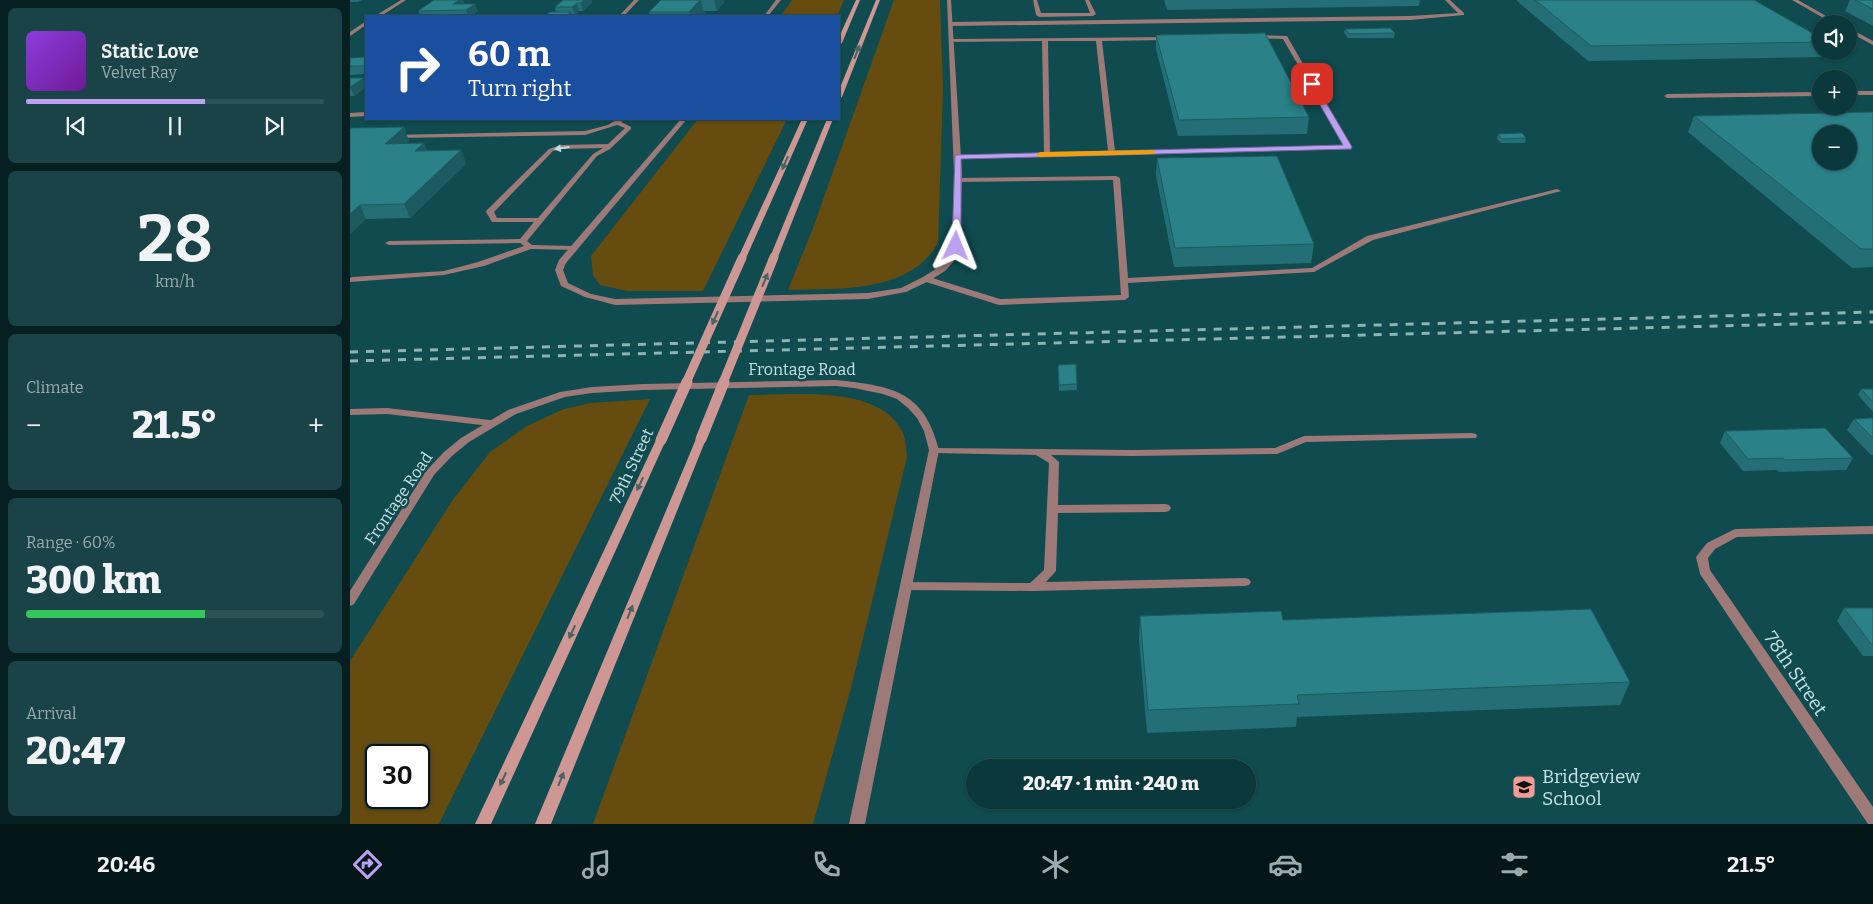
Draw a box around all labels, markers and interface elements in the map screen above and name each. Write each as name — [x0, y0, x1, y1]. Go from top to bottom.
map controls — [1812, 15, 1857, 170]
button: sound — [1812, 15, 1857, 60]
text: 60 m — [468, 33, 551, 75]
icon: right — [385, 35, 450, 100]
text: Static Love — [101, 40, 199, 63]
one-way arrow — [854, 44, 861, 59]
text: Velvet Ray — [101, 63, 177, 82]
pin — [1291, 63, 1333, 105]
icon: arrive — [1298, 70, 1326, 98]
button: + — [1812, 70, 1857, 115]
text: Turn right — [468, 75, 571, 102]
icon: previous — [62, 112, 90, 140]
icon: pause — [161, 112, 189, 140]
icon: next — [260, 112, 288, 140]
button: − — [1812, 125, 1857, 170]
one-way arrow — [553, 145, 569, 153]
one-way arrow — [780, 156, 788, 170]
text: 28 — [137, 200, 213, 278]
position arrow — [929, 219, 981, 271]
text: km/h — [155, 272, 195, 291]
one-way arrow — [761, 273, 769, 287]
one-way arrow — [711, 311, 720, 326]
street label: Frontage Road — [748, 360, 856, 379]
text: Climate — [26, 378, 84, 397]
text: 21.5° — [132, 402, 218, 448]
text: − — [26, 409, 41, 442]
text: + — [308, 409, 324, 442]
street label: 79th Street — [606, 425, 657, 507]
street label: Frontage Road — [360, 448, 437, 548]
one-way arrow — [636, 477, 644, 491]
text: Range · 60% — [26, 533, 116, 552]
text: 300 km — [26, 557, 161, 603]
one-way arrow — [626, 605, 634, 620]
one-way arrow — [568, 625, 576, 639]
street label: 78th Street — [1759, 627, 1832, 720]
text: Arrival — [26, 704, 77, 723]
text: 20:47 — [26, 728, 125, 774]
speed limit sign: 30 — [365, 744, 430, 809]
place label: Bridgeview School — [1542, 765, 1641, 810]
one-way arrow — [557, 771, 565, 786]
one-way arrow — [499, 772, 507, 786]
text: 20:47 · 1 min · 240 m — [1023, 772, 1199, 795]
school or university icon: Bridgeview School — [1511, 774, 1537, 800]
icon: directions — [350, 847, 385, 882]
icon: music — [579, 847, 614, 882]
icon: phone — [809, 847, 844, 882]
icon: climate — [1038, 847, 1073, 882]
icon: car — [1268, 847, 1303, 882]
icon: filters — [1497, 847, 1532, 882]
text: 20:46 — [97, 851, 155, 878]
text: 21.5° — [1727, 851, 1776, 878]

